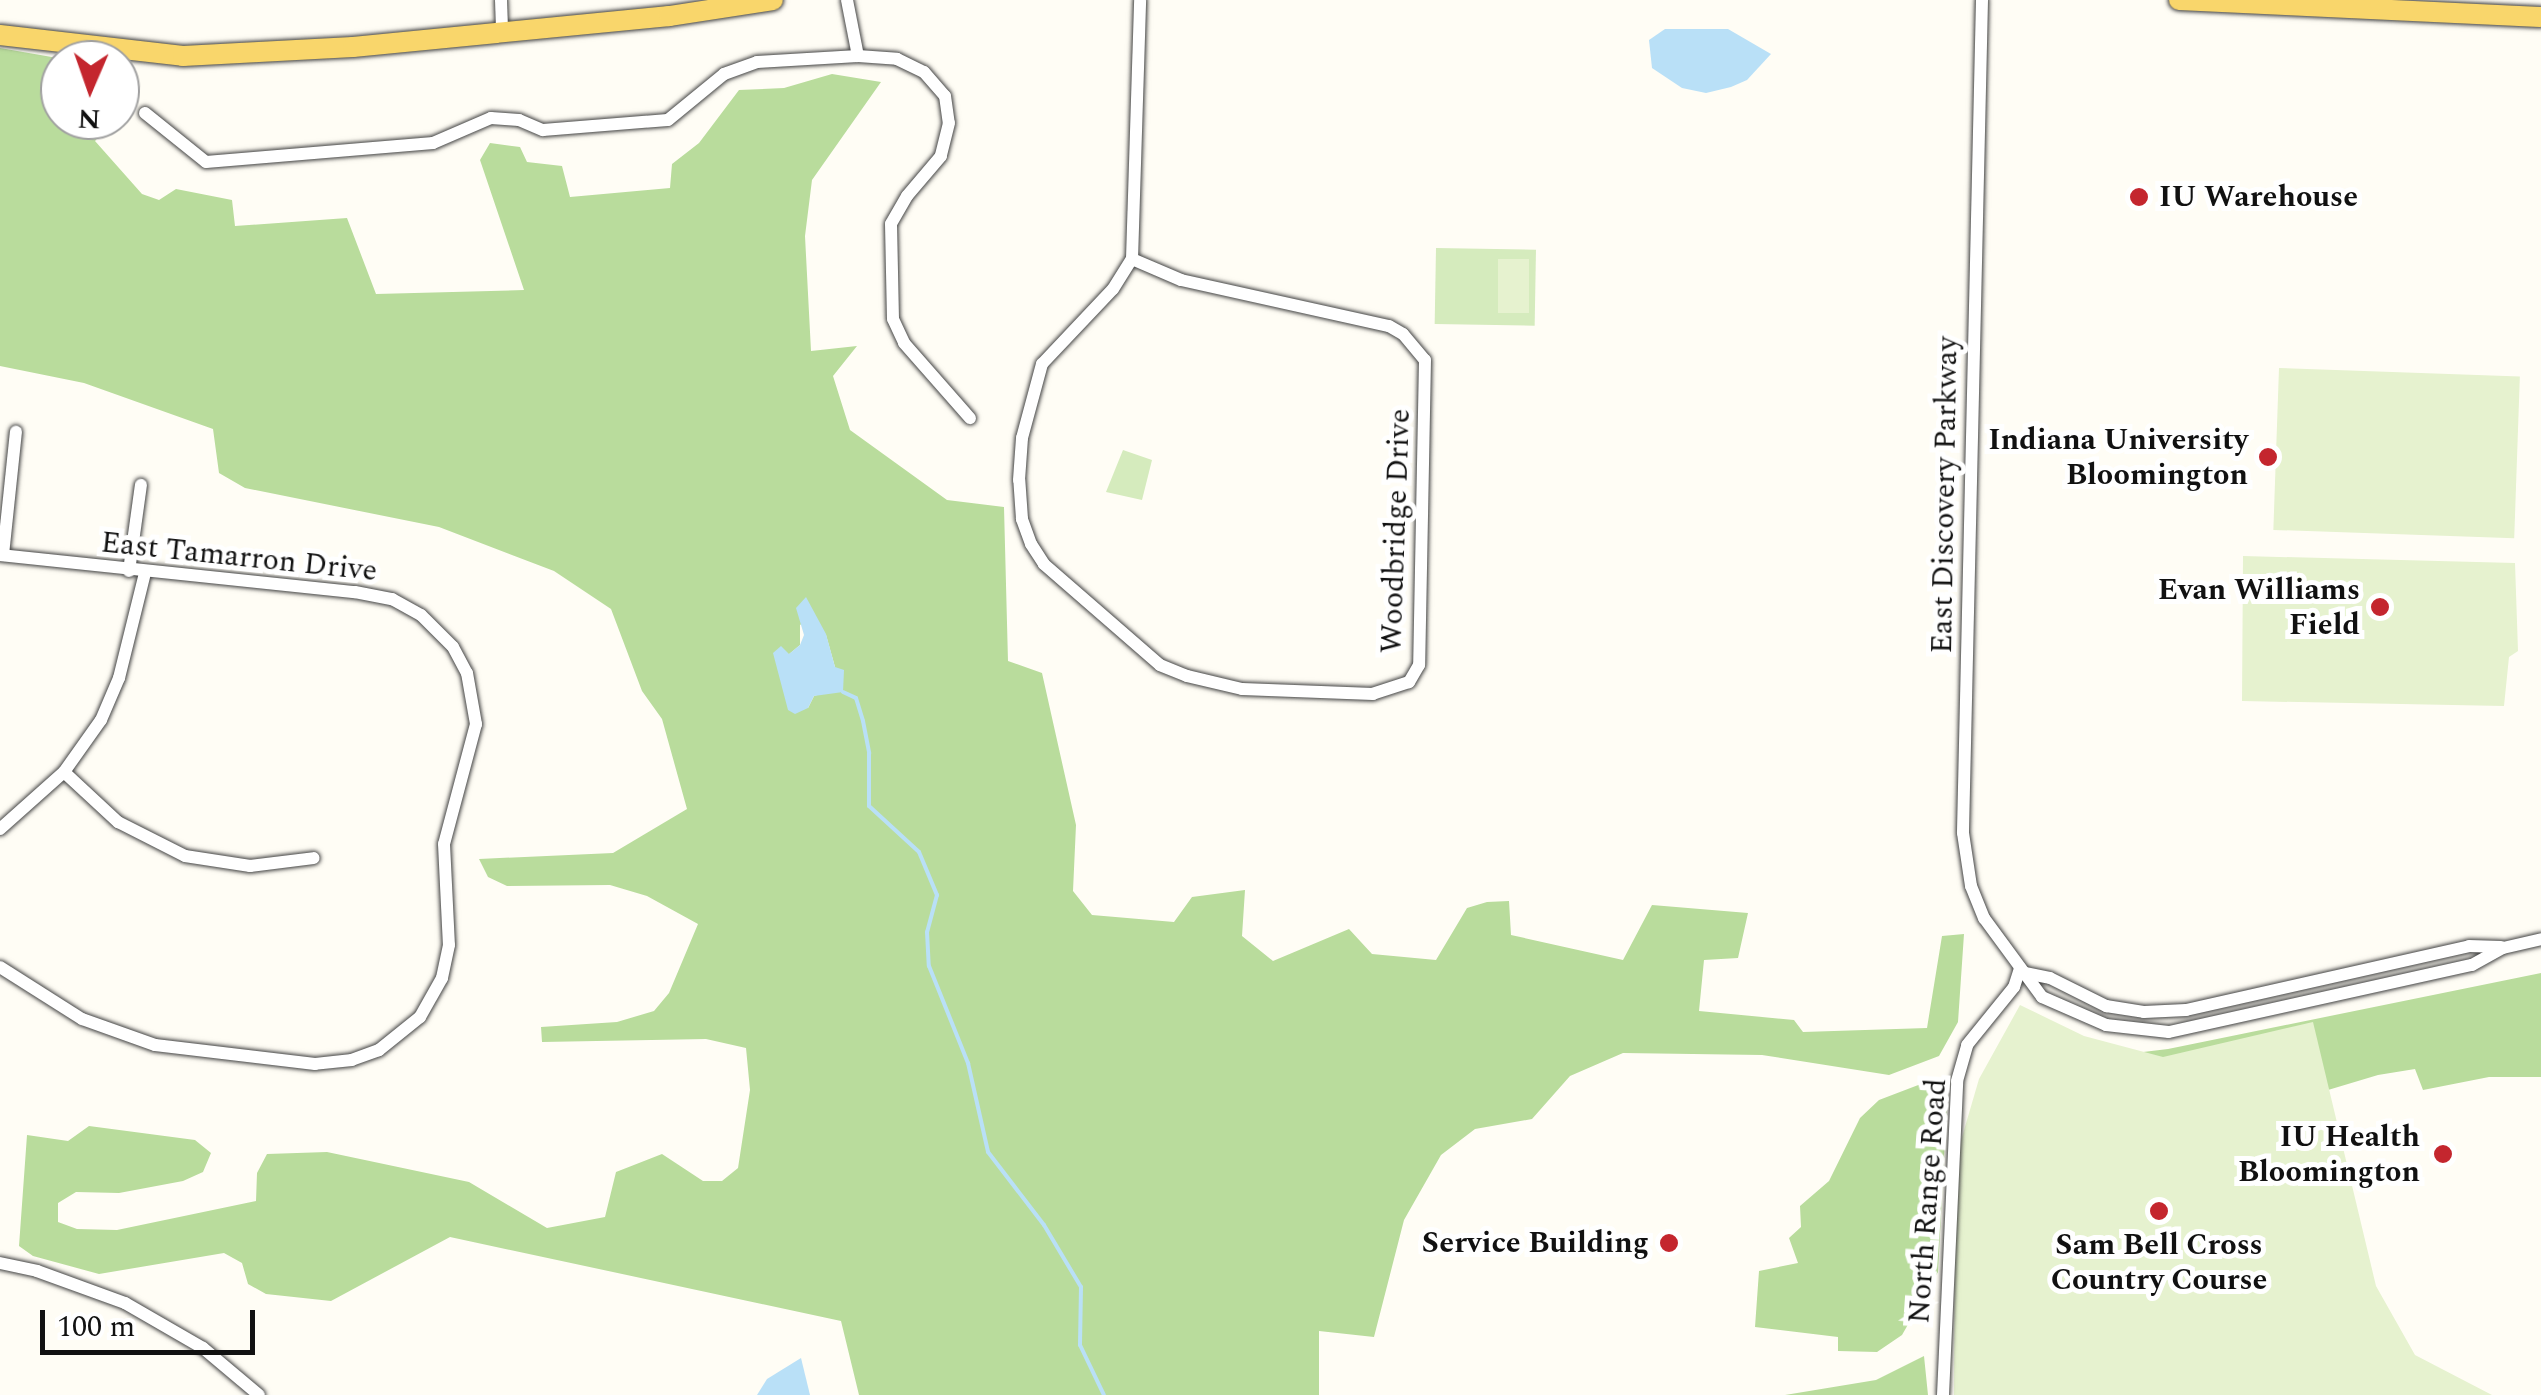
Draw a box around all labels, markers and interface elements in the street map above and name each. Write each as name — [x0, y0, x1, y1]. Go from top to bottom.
north arrow — [40, 40, 140, 140]
text: N — [77, 97, 101, 140]
place label: IU Warehouse — [2159, 179, 2358, 215]
marker: IU Warehouse — [2128, 186, 2150, 208]
street label: East Discovery Parkway — [1924, 336, 1966, 654]
street label: Woodbridge Drive — [1374, 408, 1418, 654]
place label: Indiana University Bloomington — [1988, 422, 2248, 492]
marker: Indiana University Bloomington — [2257, 446, 2279, 468]
street label: East Tamarron Drive — [99, 525, 379, 589]
place label: Evan Williams Field — [2158, 572, 2360, 642]
marker: Evan Williams Field — [2369, 596, 2391, 618]
street label: North Range Road — [1901, 1077, 1955, 1325]
place label: IU Health Bloomington — [2238, 1119, 2420, 1190]
marker: IU Health Bloomington — [2430, 1141, 2456, 1167]
marker: Sam Bell Cross Country Course — [2148, 1200, 2170, 1222]
place label: Service Building — [1422, 1225, 1649, 1261]
place label: Sam Bell Cross Country Course — [2051, 1227, 2267, 1298]
marker: Service Building — [1658, 1232, 1680, 1254]
scale bar — [45, 1290, 260, 1352]
text: 100 m — [57, 1304, 135, 1350]

